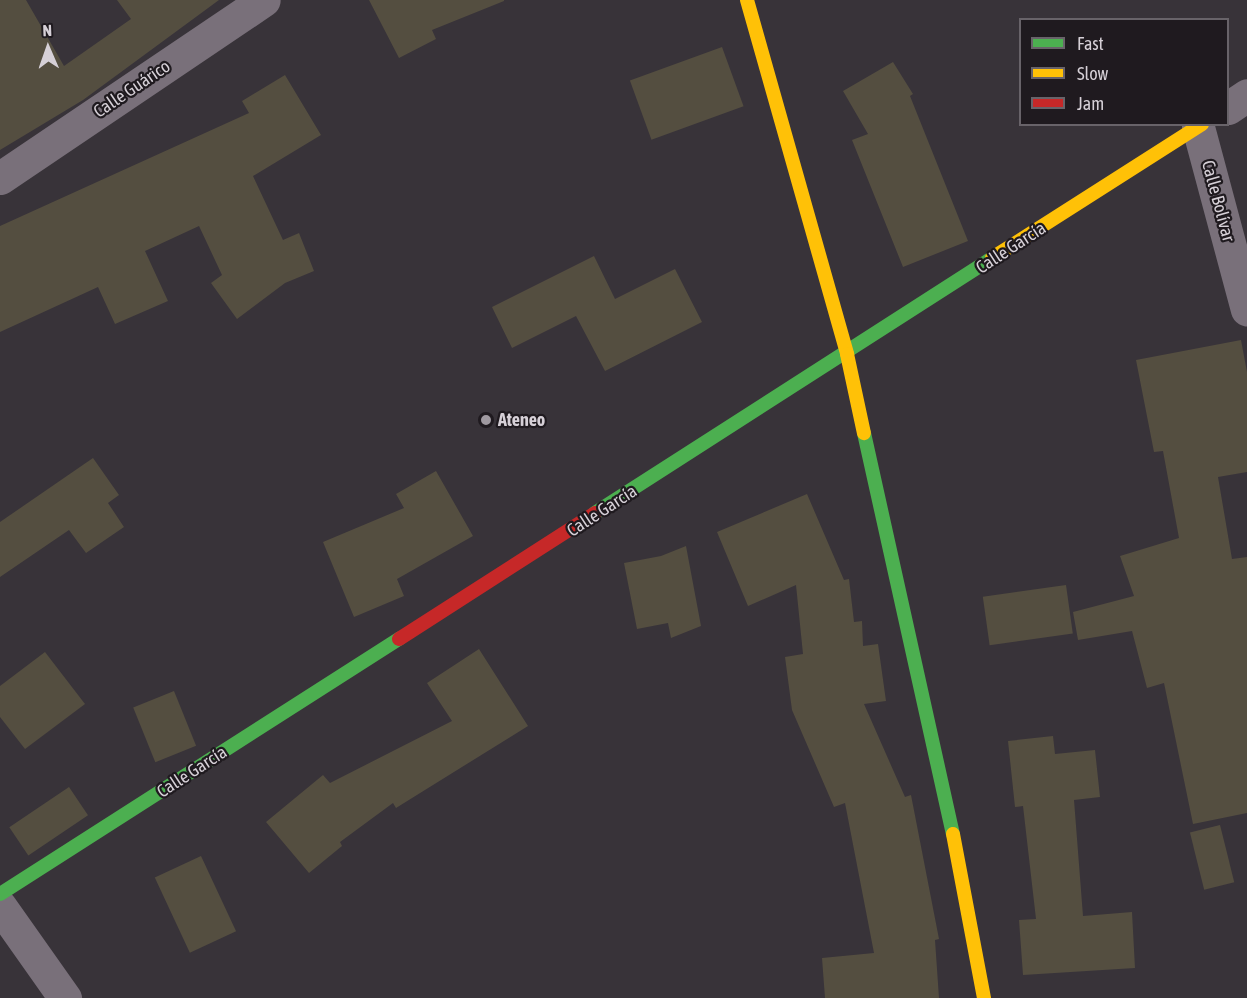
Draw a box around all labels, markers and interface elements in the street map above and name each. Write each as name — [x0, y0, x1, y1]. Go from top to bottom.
north arrow — [18, 18, 78, 78]
legend — [1019, 18, 1229, 126]
text: N — [42, 21, 52, 39]
text: Fast — [1077, 33, 1104, 54]
street label: Calle Guárico — [90, 56, 174, 122]
text: Slow — [1077, 63, 1108, 84]
text: Jam — [1077, 93, 1104, 114]
street label: Calle Bolívar — [1197, 158, 1239, 244]
street label: Calle García — [972, 217, 1050, 279]
place label: Ateneo — [498, 409, 545, 431]
marker: Ateneo — [479, 413, 493, 427]
street label: Calle García — [563, 480, 641, 542]
street label: Calle García — [153, 741, 231, 803]

